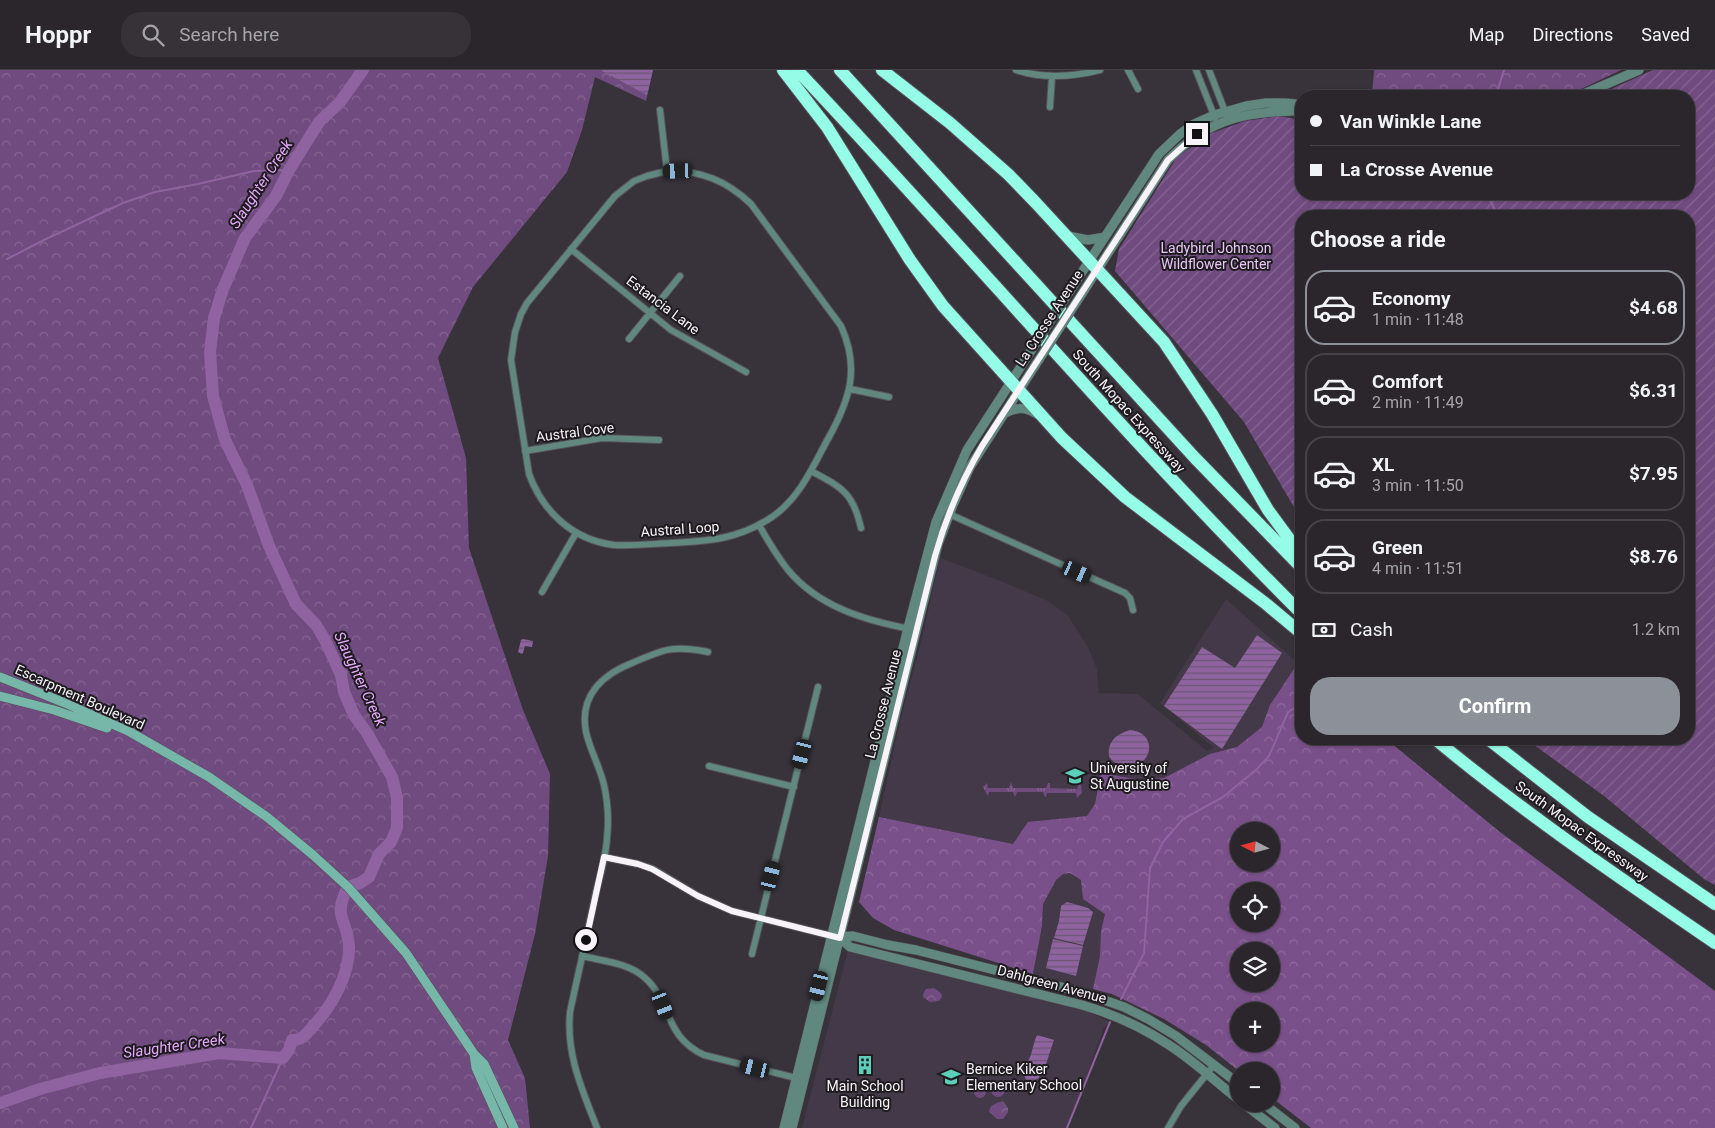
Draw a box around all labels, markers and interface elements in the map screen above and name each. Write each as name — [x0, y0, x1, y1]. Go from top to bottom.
search box — [121, 12, 471, 57]
text: Hoppr — [25, 21, 91, 49]
icon: search — [139, 21, 167, 49]
text: Search here — [179, 23, 279, 46]
text: Map — [1469, 24, 1504, 45]
text: Directions — [1532, 24, 1613, 45]
text: Saved — [1641, 24, 1690, 45]
text: Van Winkle Lane — [1340, 110, 1481, 133]
route end — [1186, 123, 1208, 145]
water label: Slaughter Creek — [226, 136, 297, 232]
text: La Crosse Avenue — [1340, 158, 1493, 181]
car — [662, 163, 693, 179]
text: Choose a ride — [1310, 227, 1446, 252]
park label: Ladybird Johnson Wildflower Center — [1160, 240, 1272, 272]
street label: La Crosse Avenue — [1012, 267, 1086, 369]
street label: Estancia Lane — [623, 272, 703, 338]
icon: car — [1312, 285, 1357, 330]
text: Economy — [1372, 287, 1451, 310]
text: $4.68 — [1629, 296, 1678, 319]
text: 1 min · 11:48 — [1372, 310, 1464, 329]
street label: South Mopac Expressway — [1069, 346, 1189, 476]
icon: car — [1312, 368, 1357, 413]
text: Comfort — [1372, 370, 1443, 393]
text: $6.31 — [1629, 379, 1678, 402]
text: 2 min · 11:49 — [1372, 393, 1464, 412]
street label: Austral Cove — [535, 419, 615, 445]
icon: car — [1312, 451, 1357, 496]
text: XL — [1372, 453, 1394, 476]
text: $7.95 — [1629, 462, 1678, 485]
text: 3 min · 11:50 — [1372, 476, 1464, 495]
street label: Austral Loop — [640, 518, 720, 540]
icon: car — [1312, 534, 1357, 579]
text: Green — [1372, 536, 1423, 559]
text: $8.76 — [1629, 545, 1678, 568]
car — [1060, 559, 1093, 585]
text: 4 min · 11:51 — [1372, 559, 1464, 578]
icon: cash — [1310, 616, 1338, 644]
text: Cash — [1350, 618, 1393, 641]
text: 1.2 km — [1632, 620, 1680, 639]
water label: Slaughter Creek — [330, 629, 390, 730]
street label: La Crosse Avenue — [862, 648, 904, 760]
street label: Escarpment Boulevard — [13, 661, 147, 733]
button: Confirm — [1310, 677, 1680, 735]
car — [791, 738, 812, 770]
place label: University of St Augustine — [1090, 760, 1169, 792]
school or university icon: University of St Augustine — [1064, 765, 1086, 787]
street label: South Mopac Expressway — [1513, 777, 1652, 885]
north arrow — [1230, 822, 1280, 872]
map controls — [1230, 822, 1280, 1112]
car — [760, 860, 781, 892]
button: locate — [1230, 882, 1280, 932]
route start — [575, 929, 597, 951]
button: layers — [1230, 942, 1280, 992]
street label: Dahlgreen Avenue — [996, 962, 1108, 1006]
car — [808, 970, 829, 1002]
car — [650, 988, 675, 1022]
button: + — [1230, 1002, 1280, 1052]
water label: Slaughter Creek — [122, 1030, 227, 1062]
building icon: Main School Building — [854, 1054, 876, 1076]
car — [738, 1057, 771, 1079]
place label: Bernice Kiker Elementary School — [966, 1061, 1082, 1093]
button: − — [1230, 1062, 1280, 1112]
school or university icon: Bernice Kiker Elementary School — [940, 1066, 962, 1088]
place label: Main School Building — [826, 1078, 904, 1110]

